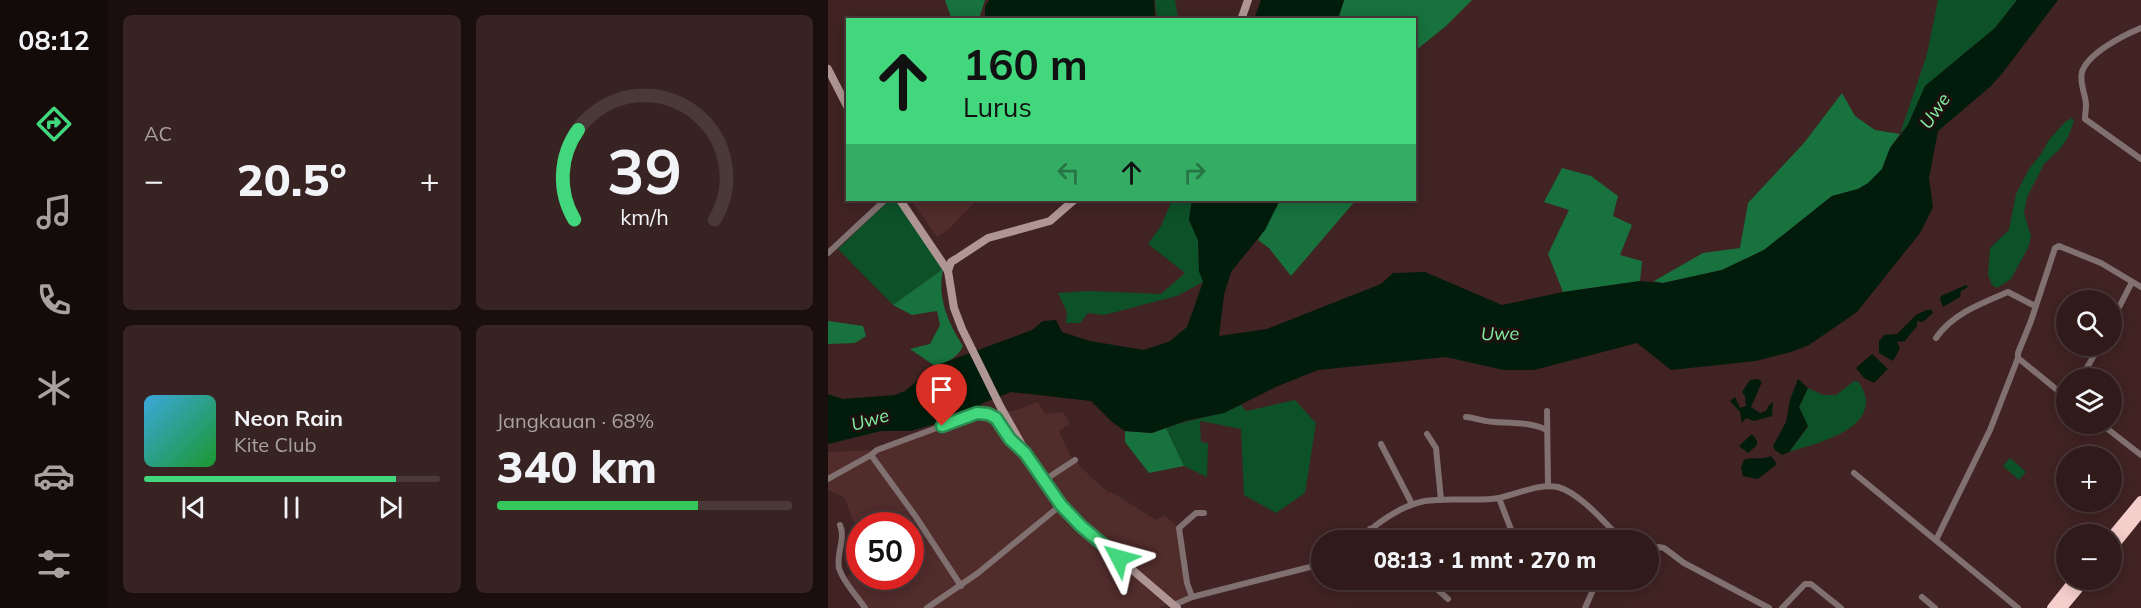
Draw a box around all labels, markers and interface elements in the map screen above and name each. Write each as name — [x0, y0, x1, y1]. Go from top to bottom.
text: 08:12 — [18, 23, 90, 57]
text: 160 m — [963, 38, 1088, 91]
icon: ahead — [864, 42, 942, 120]
water label: Uwe — [1914, 88, 1955, 133]
text: Lurus — [963, 90, 1032, 124]
icon: directions — [33, 103, 75, 145]
text: AC — [144, 121, 172, 146]
text: 39 — [607, 131, 682, 210]
text: 20.5° — [237, 151, 347, 207]
icon: left — [1052, 156, 1085, 189]
icon: ahead — [1115, 156, 1148, 189]
icon: right — [1178, 156, 1211, 189]
text: − — [144, 159, 164, 200]
text: + — [420, 159, 439, 200]
icon: music — [33, 191, 75, 233]
text: km/h — [620, 203, 668, 230]
icon: phone — [33, 279, 75, 321]
map controls — [2056, 290, 2122, 590]
button: search — [2056, 290, 2122, 356]
water label: Uwe — [1481, 322, 1520, 345]
pin — [916, 364, 967, 426]
icon: climate — [33, 367, 75, 409]
button: layers — [2056, 368, 2122, 434]
icon: arrive — [925, 373, 958, 406]
water label: Uwe — [848, 403, 892, 436]
text: Neon Rain — [234, 404, 343, 432]
text: Jangkauan · 68% — [497, 408, 654, 433]
text: Kite Club — [234, 432, 316, 457]
text: 340 km — [497, 438, 657, 494]
button: + — [2056, 446, 2122, 512]
icon: car — [33, 455, 75, 497]
icon: previous — [177, 491, 210, 524]
icon: pause — [275, 491, 308, 524]
icon: next — [374, 491, 407, 524]
speed limit sign: 50 — [846, 512, 924, 590]
button: − — [2056, 524, 2122, 590]
position arrow — [1087, 526, 1151, 590]
icon: filters — [33, 543, 75, 585]
text: 08:13 · 1 mnt · 270 m — [1374, 546, 1596, 574]

